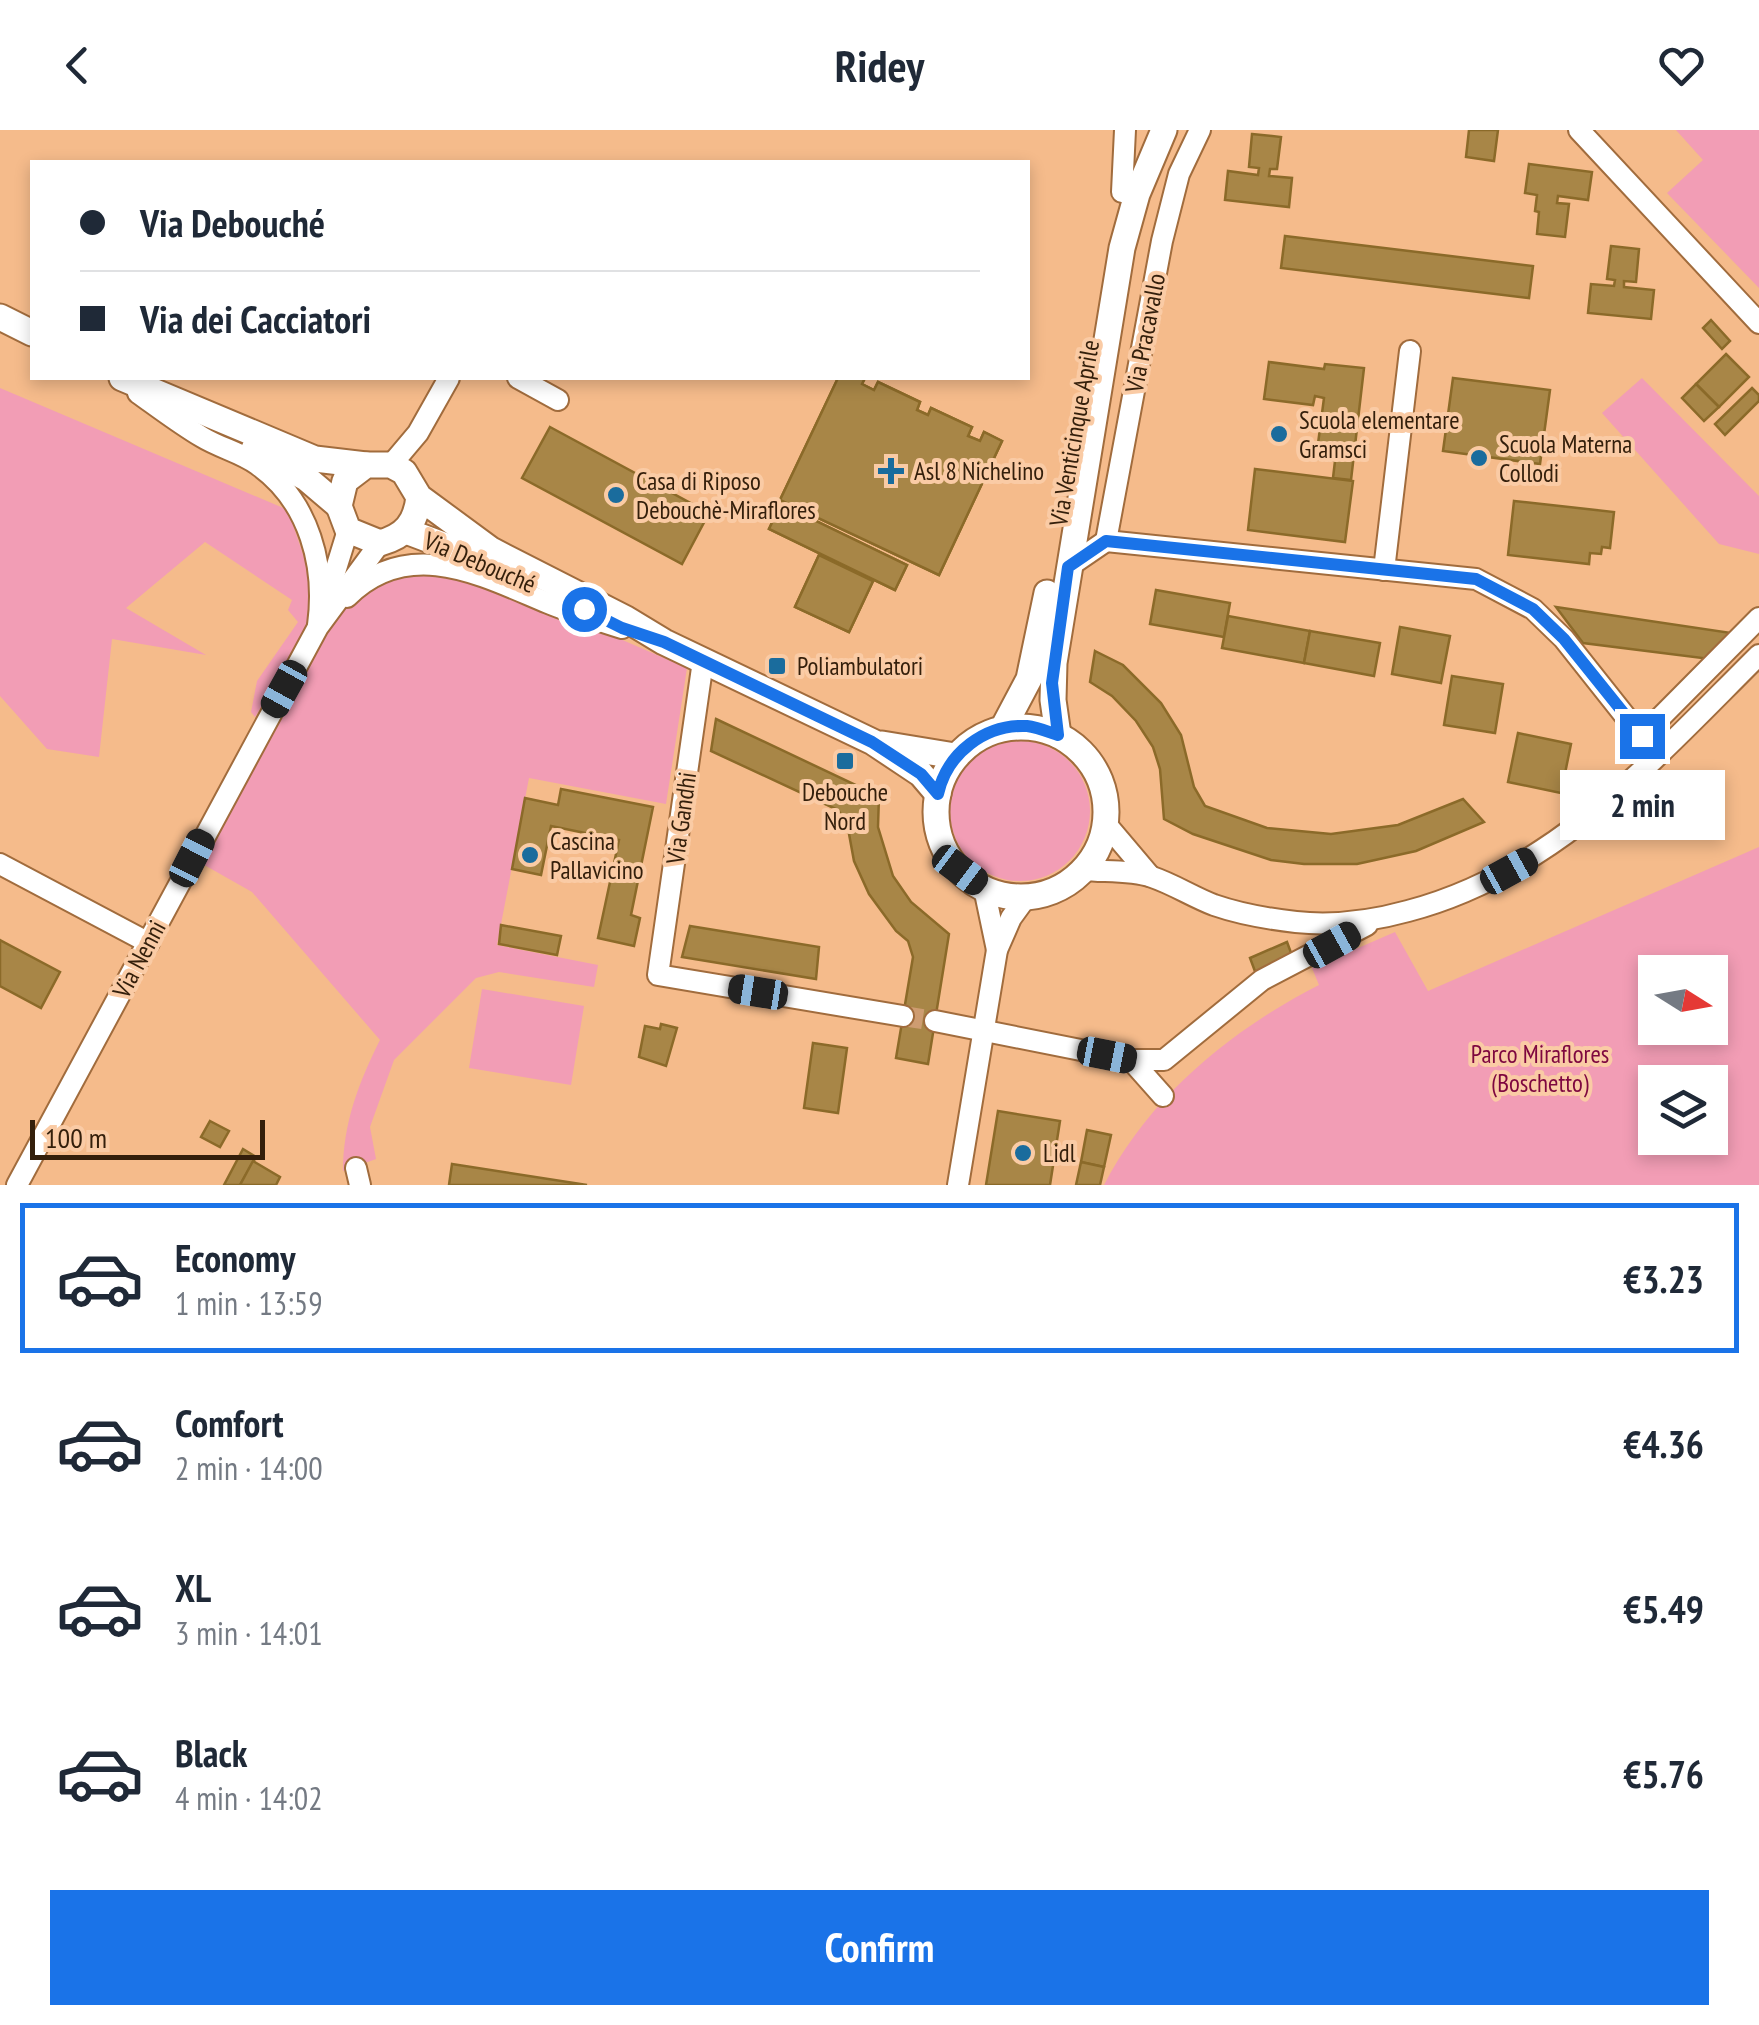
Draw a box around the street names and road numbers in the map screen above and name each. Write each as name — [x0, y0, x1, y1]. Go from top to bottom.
street label: Via Pracavallo — [1118, 271, 1172, 396]
street label: Via Venticinque Aprile — [1042, 337, 1106, 530]
street label: Via Debouché — [418, 524, 541, 600]
street label: Via Gandhi — [659, 770, 703, 867]
street label: Via Nenni — [105, 915, 173, 1004]

